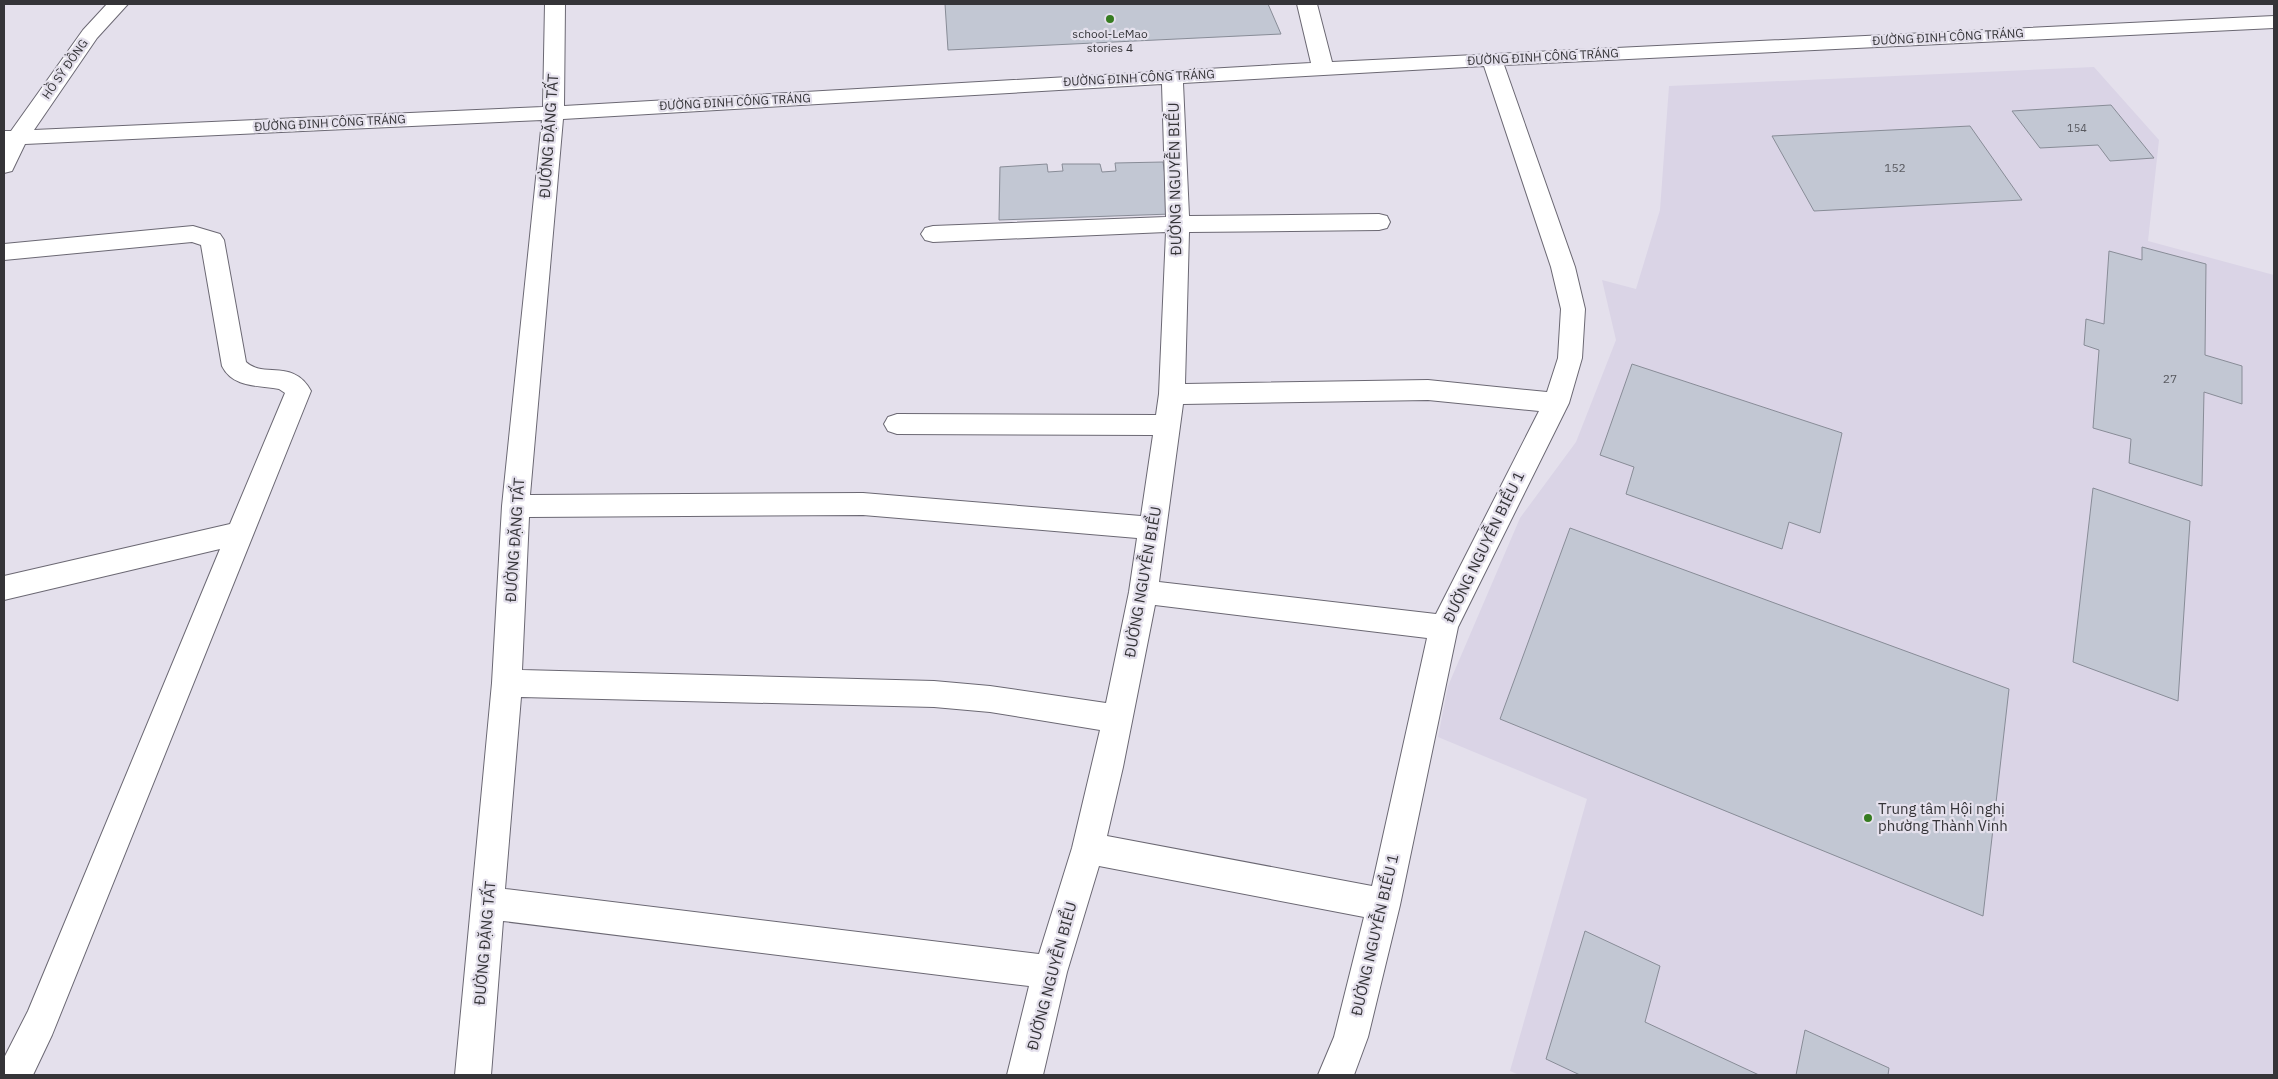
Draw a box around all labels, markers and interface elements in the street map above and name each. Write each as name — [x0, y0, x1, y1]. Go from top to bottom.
marker: school-LeMao stories 4 — [1104, 13, 1116, 25]
street label: ĐƯỜNG ĐINH CÔNG TRÁNG — [1872, 25, 2024, 48]
place label: school-LeMao stories 4 — [1072, 26, 1148, 55]
street label: HỒ SỸ ĐỒNG — [38, 35, 91, 102]
street label: ĐƯỜNG ĐINH CÔNG TRÁNG — [1467, 45, 1619, 68]
street label: ĐƯỜNG ĐINH CÔNG TRÁNG — [1063, 66, 1215, 89]
street label: ĐƯỜNG ĐẶNG TẤT — [533, 73, 562, 199]
street label: ĐƯỜNG ĐINH CÔNG TRÁNG — [659, 90, 811, 113]
street label: ĐƯỜNG NGUYỄN BIỂU — [1163, 102, 1185, 256]
street label: ĐƯỜNG ĐINH CÔNG TRÁNG — [254, 111, 406, 134]
house number: 154 — [2067, 121, 2087, 135]
house number: 152 — [1884, 160, 1906, 175]
house number: 27 — [2163, 371, 2177, 386]
street label: ĐƯỜNG NGUYỄN BIỂU 1 — [1438, 468, 1528, 625]
street label: ĐƯỜNG ĐẶNG TẤT — [499, 477, 528, 603]
street label: ĐƯỜNG NGUYỄN BIỂU — [1119, 505, 1165, 659]
place label: Trung tâm Hội nghị phường Thành Vinh — [1878, 799, 2008, 835]
marker: Trung tâm Hội nghị phường Thành Vinh — [1862, 812, 1874, 824]
street label: ĐƯỜNG NGUYỄN BIỂU 1 — [1346, 852, 1402, 1018]
street label: ĐƯỜNG ĐẶNG TẤT — [468, 880, 499, 1006]
street label: ĐƯỜNG NGUYỄN BIỂU — [1022, 899, 1081, 1052]

